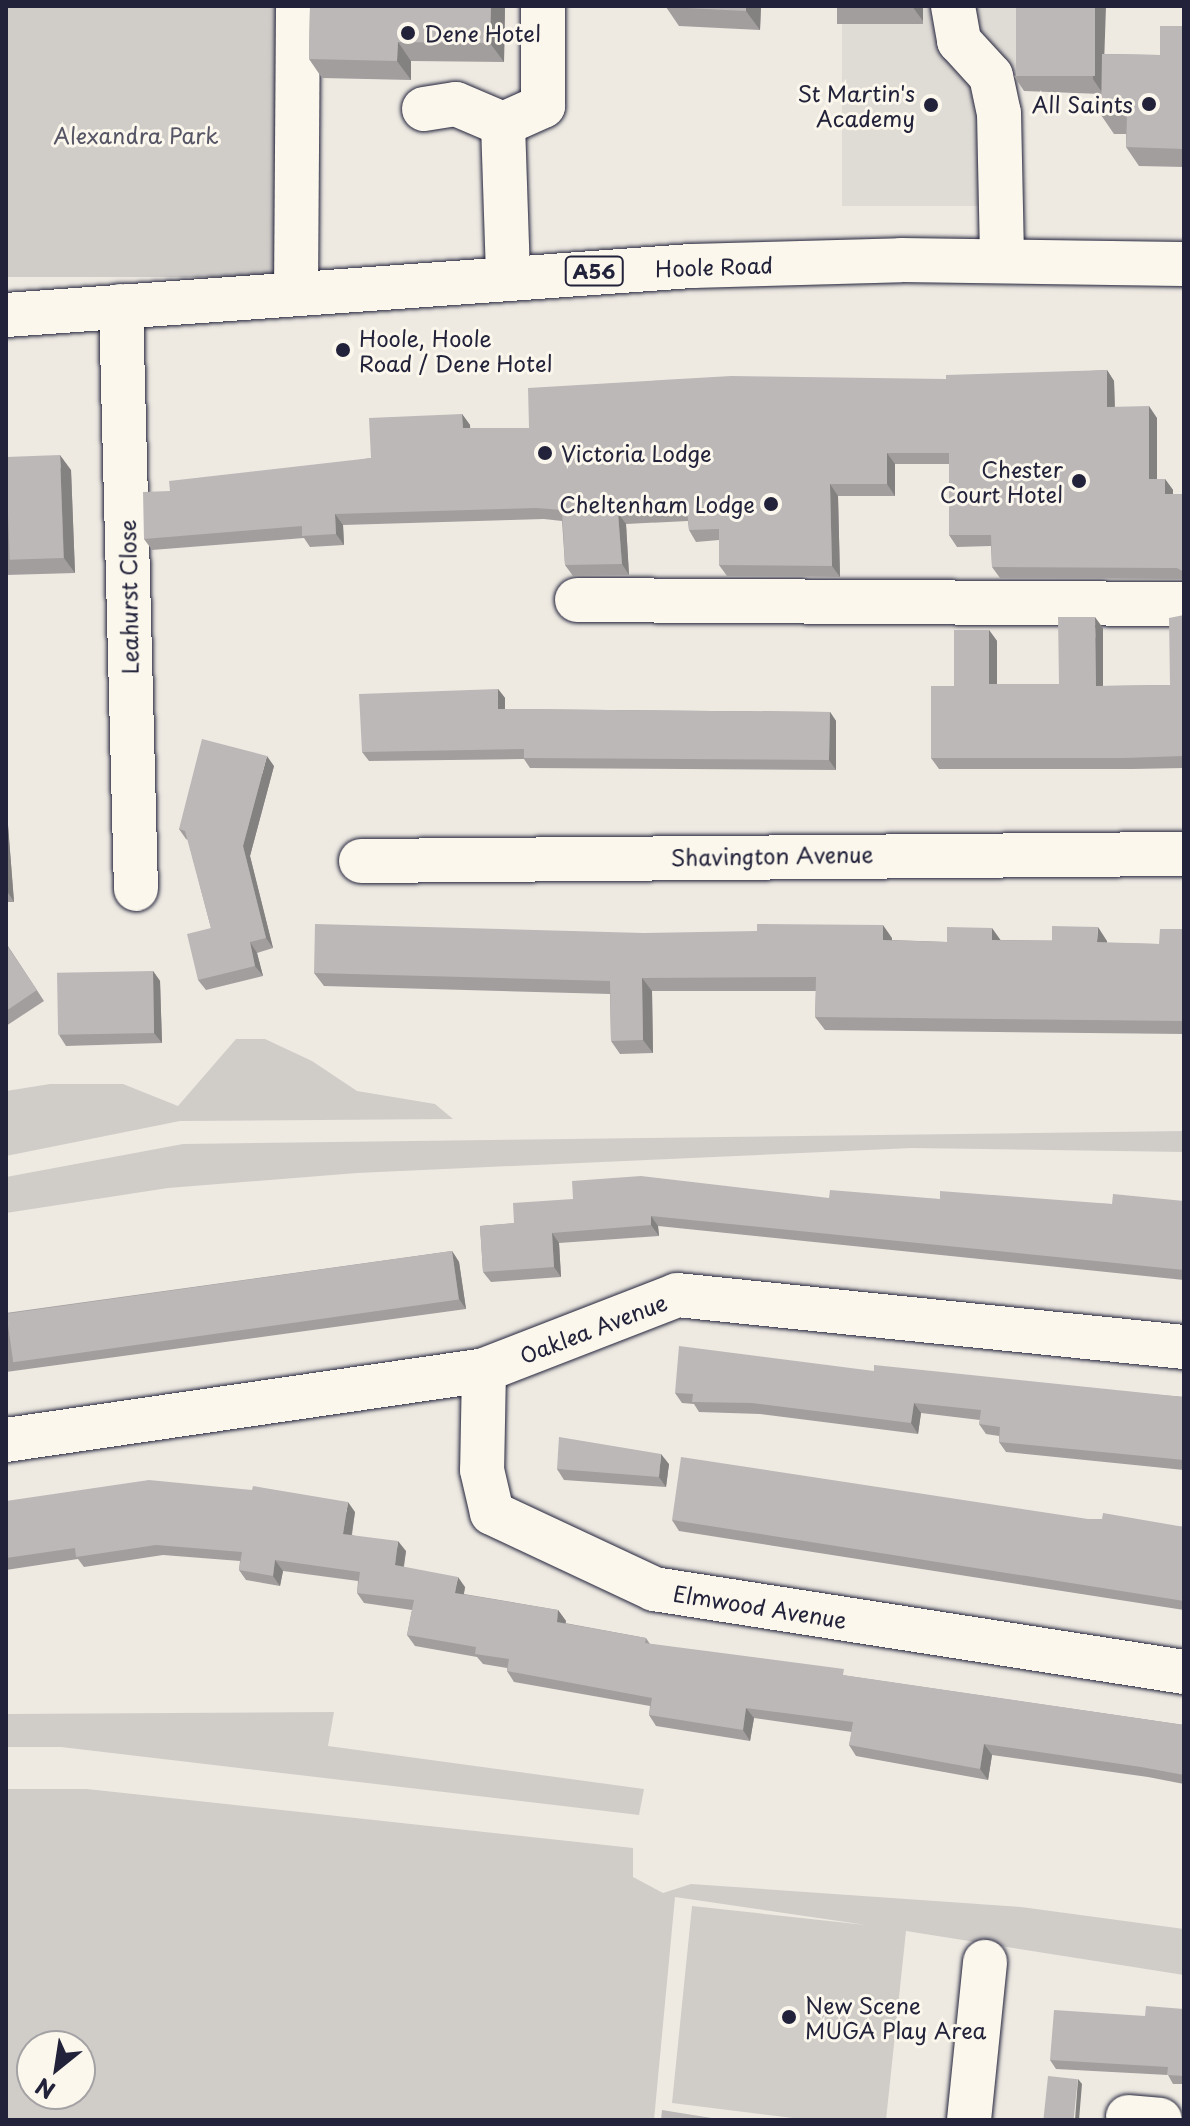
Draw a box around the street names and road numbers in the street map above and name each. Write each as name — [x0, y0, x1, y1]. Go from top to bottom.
street label: Hoole Road — [653, 251, 775, 281]
road number: A56 — [564, 255, 624, 287]
street label: Leahurst Close — [113, 519, 143, 675]
street label: Shavington Avenue — [672, 840, 872, 870]
street label: Oaklea Avenue — [515, 1287, 671, 1369]
street label: Elmwood Avenue — [671, 1579, 849, 1633]

